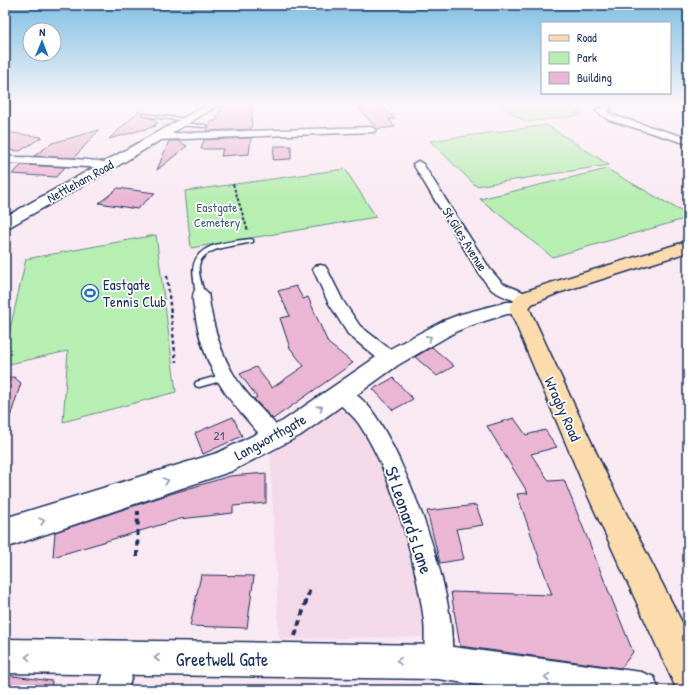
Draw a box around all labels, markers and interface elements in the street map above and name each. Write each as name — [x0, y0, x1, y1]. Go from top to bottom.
north arrow — [22, 22, 62, 62]
legend — [541, 22, 671, 94]
text: N — [39, 25, 45, 39]
text: Road — [577, 29, 597, 46]
text: Park — [577, 49, 597, 66]
text: Building — [577, 69, 612, 86]
street label: Nettleham Road — [44, 155, 116, 207]
park label: Eastgate Cemetery — [194, 198, 241, 231]
street label: St Giles Avenue — [438, 204, 492, 274]
place label: Eastgate Tennis Club — [103, 274, 167, 312]
sports icon: Eastgate Tennis Club — [80, 283, 100, 303]
one-way arrow — [425, 335, 432, 342]
street label: Wragby Road — [540, 374, 587, 445]
one-way arrow — [316, 405, 323, 413]
street label: Langworthgate — [230, 409, 310, 465]
house number: 21 — [214, 426, 225, 444]
street label: St Leonard's Lane — [379, 463, 439, 577]
one-way arrow — [162, 478, 169, 486]
one-way arrow — [38, 518, 45, 526]
street label: Greetwell Gate — [176, 647, 268, 672]
one-way arrow — [25, 653, 31, 661]
one-way arrow — [154, 654, 160, 662]
one-way arrow — [396, 657, 402, 665]
one-way arrow — [544, 673, 550, 682]

